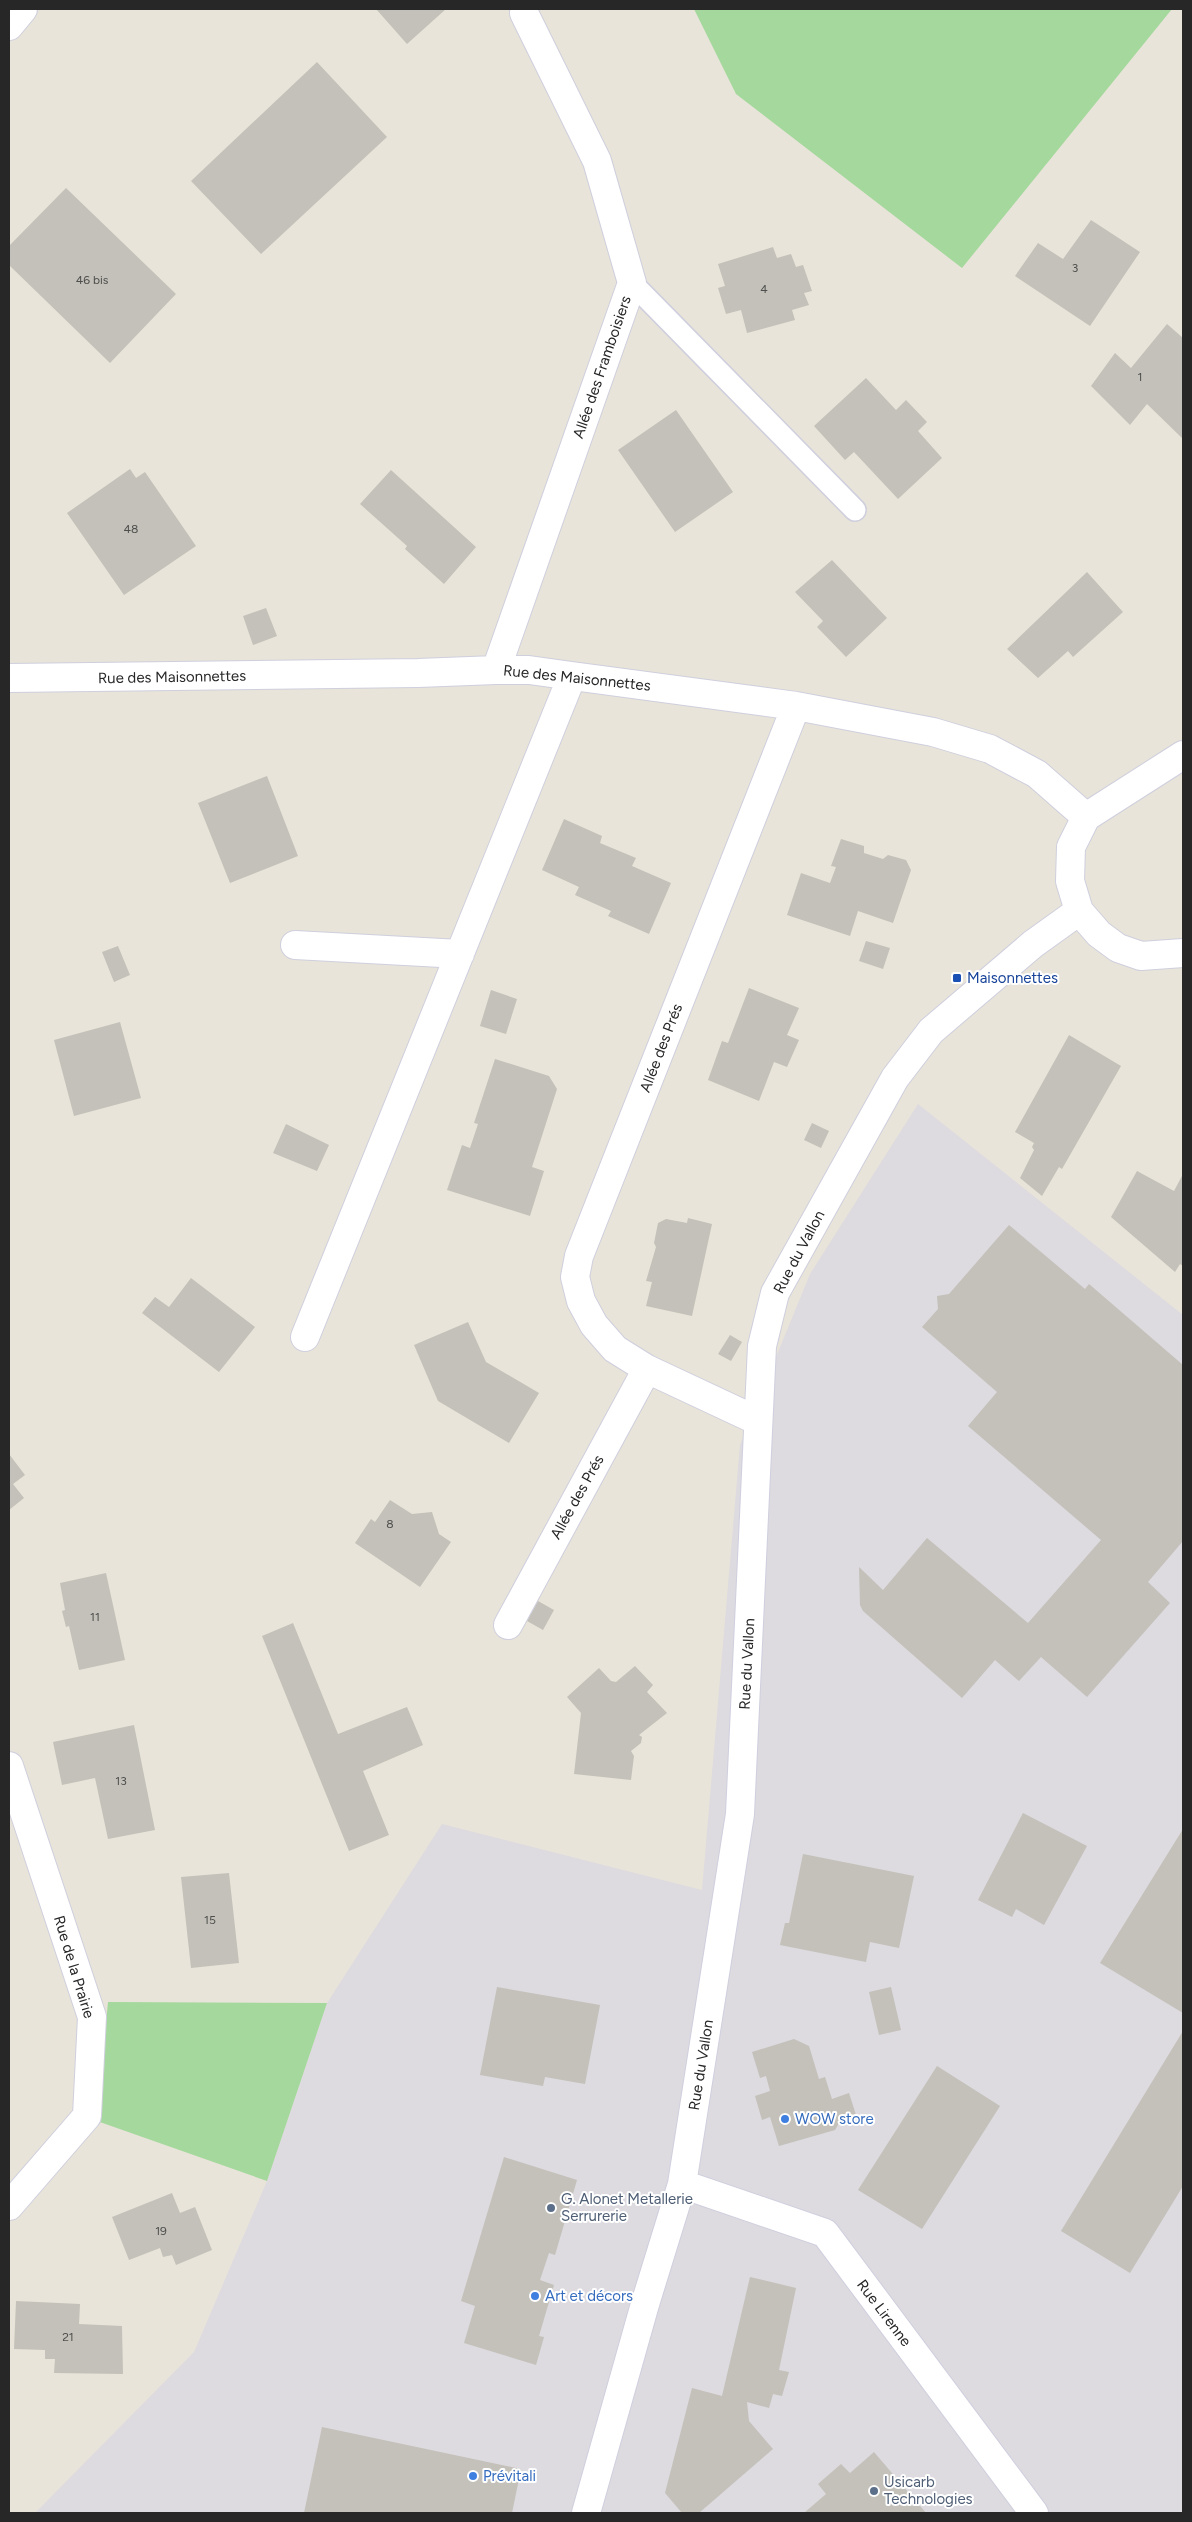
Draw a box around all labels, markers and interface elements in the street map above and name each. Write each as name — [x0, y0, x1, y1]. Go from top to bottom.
house number: 3 — [1072, 261, 1078, 275]
house number: 46 bis — [76, 273, 109, 287]
house number: 4 — [760, 282, 768, 296]
street label: Allée des Framboisiers — [569, 293, 635, 441]
house number: 1 — [1138, 370, 1142, 384]
house number: 48 — [124, 522, 138, 536]
street label: Rue des Maisonnettes — [502, 661, 652, 695]
street label: Rue des Maisonnettes — [98, 667, 246, 687]
place label: Maisonnettes — [967, 969, 1058, 987]
marker: Maisonnettes — [951, 972, 963, 984]
street label: Allée des Prés — [636, 1001, 686, 1095]
street label: Rue du Vallon — [770, 1207, 828, 1297]
street label: Allée des Prés — [546, 1452, 608, 1542]
house number: 8 — [386, 1517, 394, 1531]
house number: 11 — [90, 1610, 100, 1624]
street label: Rue du Vallon — [736, 1618, 758, 1710]
house number: 13 — [115, 1774, 127, 1788]
street label: Rue de la Prairie — [50, 1913, 98, 2021]
house number: 15 — [204, 1913, 216, 1927]
street label: Rue du Vallon — [685, 2018, 717, 2112]
place label: WOW store — [795, 2110, 874, 2128]
marker: WOW store — [779, 2113, 791, 2125]
place label: G. Alonet Metallerie Serrurerie — [561, 2190, 693, 2225]
marker: G. Alonet Metallerie Serrurerie — [545, 2202, 557, 2214]
house number: 19 — [155, 2224, 167, 2238]
street label: Rue Lirenne — [853, 2276, 915, 2350]
place label: Art et décors — [545, 2287, 633, 2305]
marker: Art et décors — [529, 2290, 541, 2302]
house number: 21 — [62, 2330, 74, 2344]
place label: Prévitali — [483, 2467, 536, 2485]
marker: Prévitali — [467, 2470, 479, 2482]
place label: Usicarb Technologies — [884, 2473, 973, 2508]
marker: Usicarb Technologies — [868, 2485, 880, 2497]

